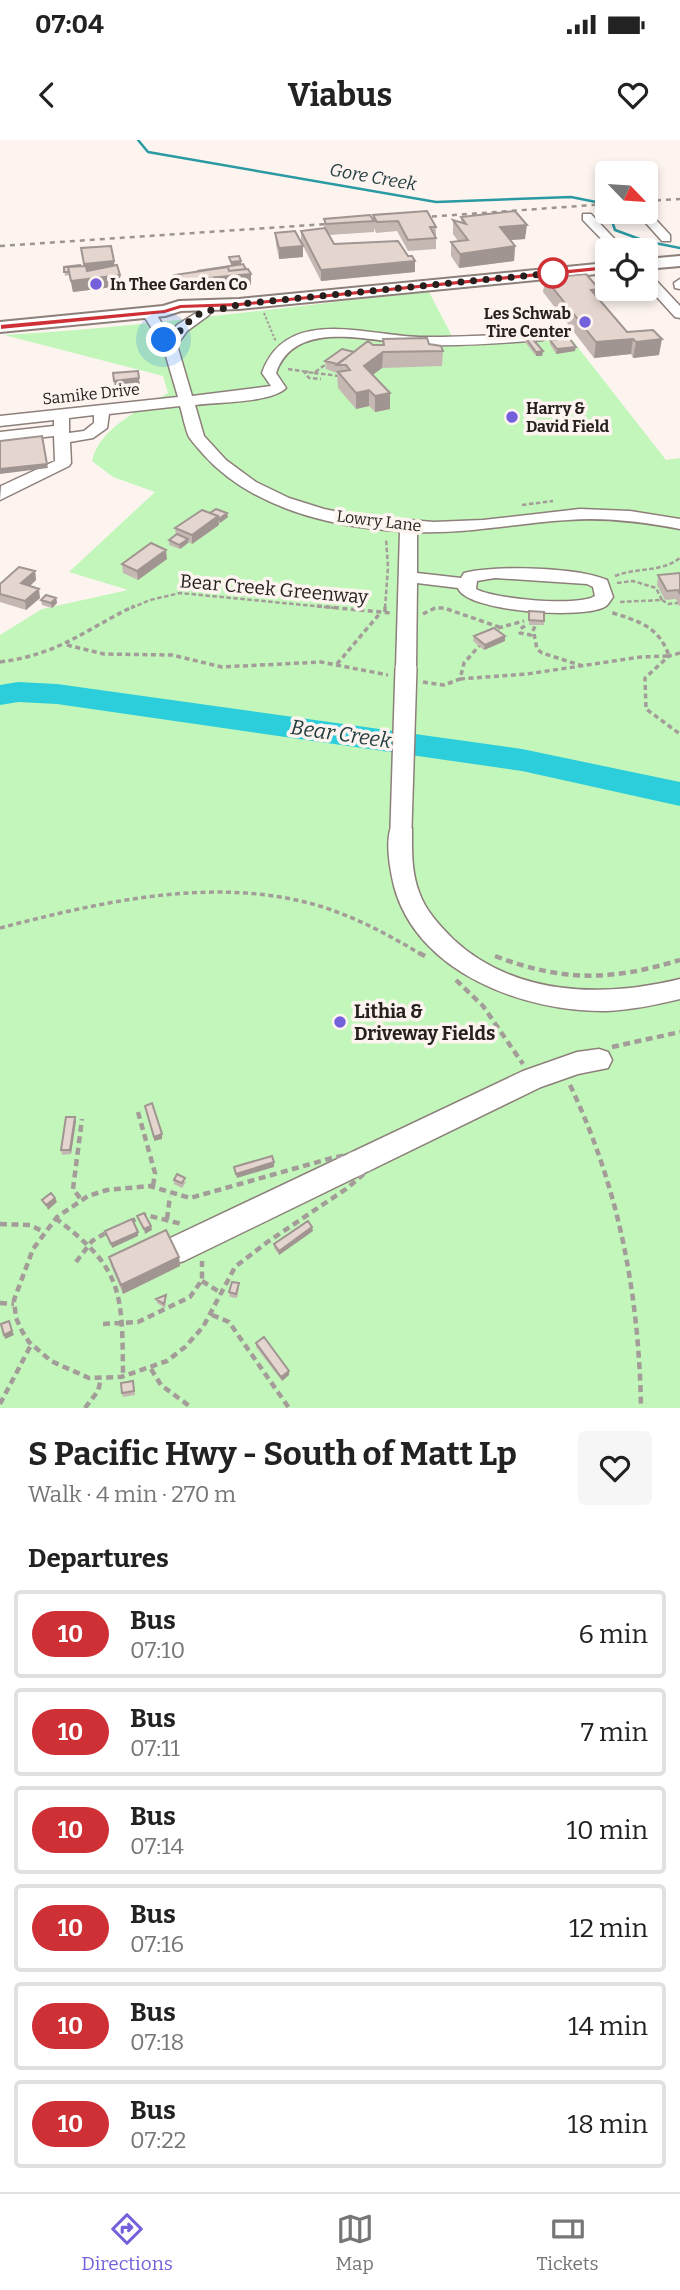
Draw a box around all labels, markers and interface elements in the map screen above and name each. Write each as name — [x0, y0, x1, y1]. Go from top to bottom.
text: 07:04 — [35, 9, 104, 40]
icon: back — [28, 76, 66, 114]
text: Viabus — [288, 76, 392, 114]
icon: heart — [614, 76, 652, 114]
water label: Gore Creek — [328, 159, 418, 196]
north arrow — [595, 161, 658, 224]
map controls — [595, 161, 658, 301]
button: locate — [595, 238, 658, 301]
unlabelled marker — [538, 258, 568, 288]
place label: In Thee Garden Co — [110, 275, 247, 294]
marker: In Thee Garden Co — [88, 276, 104, 292]
place label: Les Schwab Tire Center — [484, 304, 571, 341]
marker: Les Schwab Tire Center — [577, 314, 593, 330]
your location — [146, 322, 181, 357]
street label: Samike Drive — [41, 379, 141, 409]
place label: Harry & David Field — [526, 399, 610, 436]
marker: Harry & David Field — [504, 409, 520, 425]
street label: Lowry Lane — [335, 506, 423, 536]
street label: Bear Creek Greenway — [179, 569, 370, 609]
water label: Bear Creek — [289, 714, 394, 754]
place label: Lithia & Driveway Fields — [354, 1000, 495, 1045]
marker: Lithia & Driveway Fields — [332, 1014, 348, 1030]
button: heart — [578, 1431, 652, 1505]
text: S Pacific Hwy - South of Matt Lp — [28, 1434, 517, 1474]
text: Walk · 4 min · 270 m — [28, 1480, 236, 1508]
text: Departures — [28, 1543, 169, 1574]
text: Bus — [130, 1605, 176, 1636]
text: 6 min — [579, 1619, 648, 1650]
text: 10 — [58, 1620, 83, 1648]
text: 07:10 — [130, 1636, 185, 1664]
text: Bus — [130, 1703, 176, 1734]
text: 7 min — [581, 1717, 648, 1748]
text: 10 — [58, 1718, 83, 1746]
text: 07:11 — [130, 1734, 180, 1762]
text: Bus — [130, 1801, 176, 1832]
text: 10 min — [567, 1815, 648, 1846]
text: 10 — [58, 1816, 83, 1844]
text: 07:14 — [130, 1832, 184, 1860]
text: Bus — [130, 1899, 176, 1930]
text: 12 min — [569, 1913, 648, 1944]
text: 10 — [58, 1914, 83, 1942]
text: 07:16 — [130, 1930, 184, 1958]
text: Bus — [130, 1997, 176, 2028]
text: 14 min — [568, 2011, 648, 2042]
text: 10 — [58, 2012, 83, 2040]
text: 07:18 — [130, 2028, 184, 2056]
text: Bus — [130, 2095, 176, 2126]
text: 18 min — [568, 2109, 648, 2140]
text: 10 — [58, 2110, 83, 2138]
text: 07:22 — [130, 2126, 186, 2154]
tab: Directions — [81, 2210, 173, 2275]
tab: Map — [336, 2210, 374, 2275]
tab: Tickets — [537, 2210, 599, 2275]

